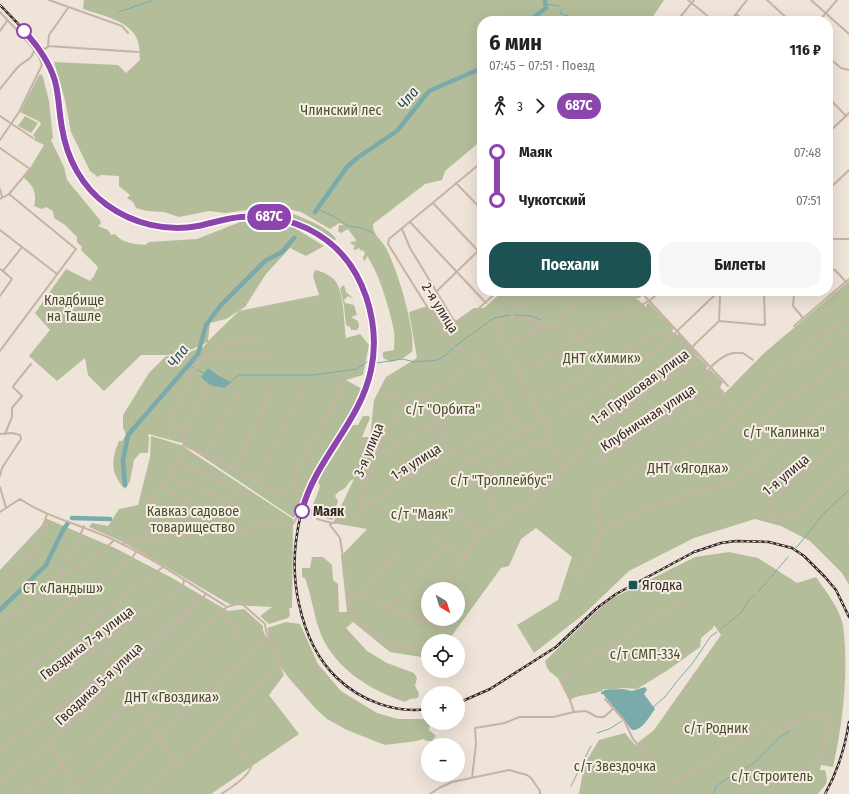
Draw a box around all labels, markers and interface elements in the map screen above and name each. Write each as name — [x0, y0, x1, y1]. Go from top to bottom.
unlabelled marker — [16, 23, 32, 39]
text: 6 мин — [489, 29, 542, 56]
text: 116 ₽ — [789, 41, 821, 59]
text: 07:45 – 07:51 · Поезд — [489, 58, 595, 73]
water label: Чла — [394, 83, 423, 113]
icon: walk — [489, 95, 511, 117]
icon: forward — [529, 95, 551, 117]
text: 687С — [565, 97, 593, 114]
text: 3 — [517, 99, 523, 114]
park label: Члинский лес — [301, 102, 381, 119]
text: Маяк — [519, 143, 552, 161]
text: 07:48 — [794, 145, 821, 160]
text: Чукотский — [519, 191, 586, 209]
text: 07:51 — [796, 193, 821, 208]
line badge: 687С — [241, 204, 297, 230]
text: 687С — [255, 208, 283, 225]
button: Поехали — [489, 242, 651, 288]
button: Билеты — [659, 242, 821, 288]
street label: 2-я улица — [418, 280, 462, 337]
park label: Кладбище на Ташле — [44, 292, 104, 325]
water label: Чла — [164, 341, 192, 371]
street label: 1-я Грушовая улица — [588, 346, 693, 428]
park label: ДНТ «Химик» — [562, 350, 641, 367]
street label: Клубничная улица — [597, 381, 699, 455]
park label: с/т "Орбита" — [405, 401, 481, 418]
street label: 3-я улица — [351, 420, 388, 479]
park label: с/т "Калинка" — [743, 424, 825, 441]
street label: 1-я улица — [388, 440, 444, 484]
street label: 1-я улица — [759, 450, 813, 499]
park label: ДНТ «Ягодка» — [646, 460, 729, 477]
park label: с/т "Троллейбус" — [450, 472, 552, 489]
park label: Кавказ садовое товарищество — [147, 503, 239, 536]
marker: Маяк — [294, 503, 310, 519]
place label: Маяк — [313, 503, 345, 520]
park label: с/т "Маяк" — [391, 506, 453, 523]
place label: Ягодка — [642, 577, 682, 594]
marker: Ягодка — [627, 579, 639, 591]
park label: СТ «Ландыш» — [23, 580, 103, 597]
north arrow — [421, 582, 465, 626]
map controls — [421, 582, 465, 782]
street label: Гвоздика 7-я улица — [37, 602, 137, 684]
button: locate — [421, 634, 465, 678]
street label: Гвоздика 5-я улица — [52, 639, 146, 729]
park label: с/т СМП-334 — [610, 646, 681, 663]
button: + — [421, 686, 465, 730]
park label: ДНТ «Гвоздика» — [124, 689, 219, 706]
park label: с/т Родник — [684, 720, 749, 737]
button: − — [421, 738, 465, 782]
park label: с/т Звездочка — [574, 758, 656, 775]
park label: с/т Строитель — [731, 768, 813, 785]

